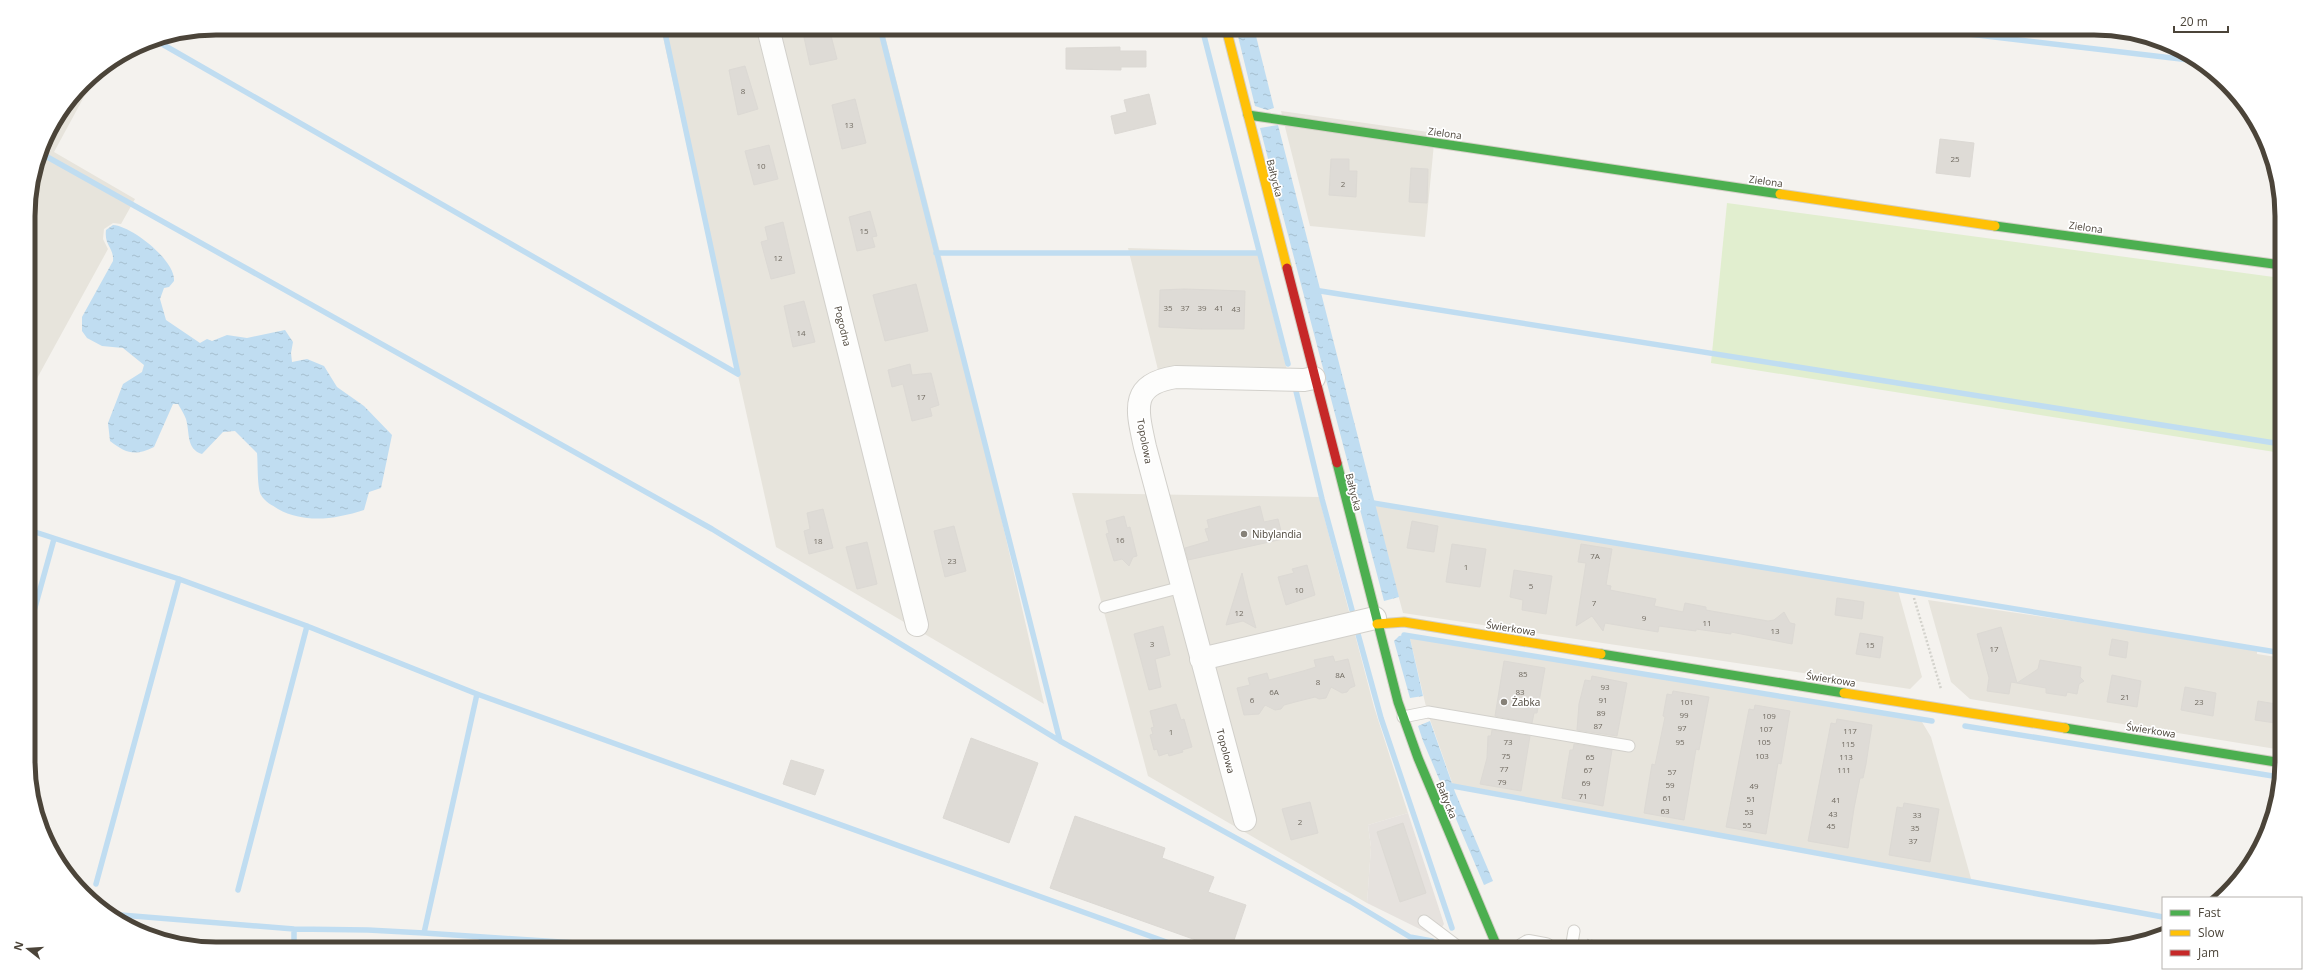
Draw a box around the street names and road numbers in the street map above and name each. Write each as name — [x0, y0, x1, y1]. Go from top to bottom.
street label: Zielona — [1427, 124, 1463, 142]
street label: Bałtycka — [1264, 158, 1286, 198]
street label: Zielona — [1748, 172, 1784, 190]
street label: Zielona — [2068, 218, 2104, 236]
street label: Pogodna — [831, 304, 855, 348]
street label: Topolowa — [1134, 417, 1156, 465]
street label: Bałtycka — [1343, 472, 1365, 512]
street label: Świerkowa — [1485, 617, 1537, 639]
street label: Świerkowa — [1805, 668, 1857, 690]
street label: Świerkowa — [2125, 719, 2177, 741]
street label: Topolowa — [1213, 727, 1239, 775]
street label: Bałtycka — [1433, 779, 1461, 821]

